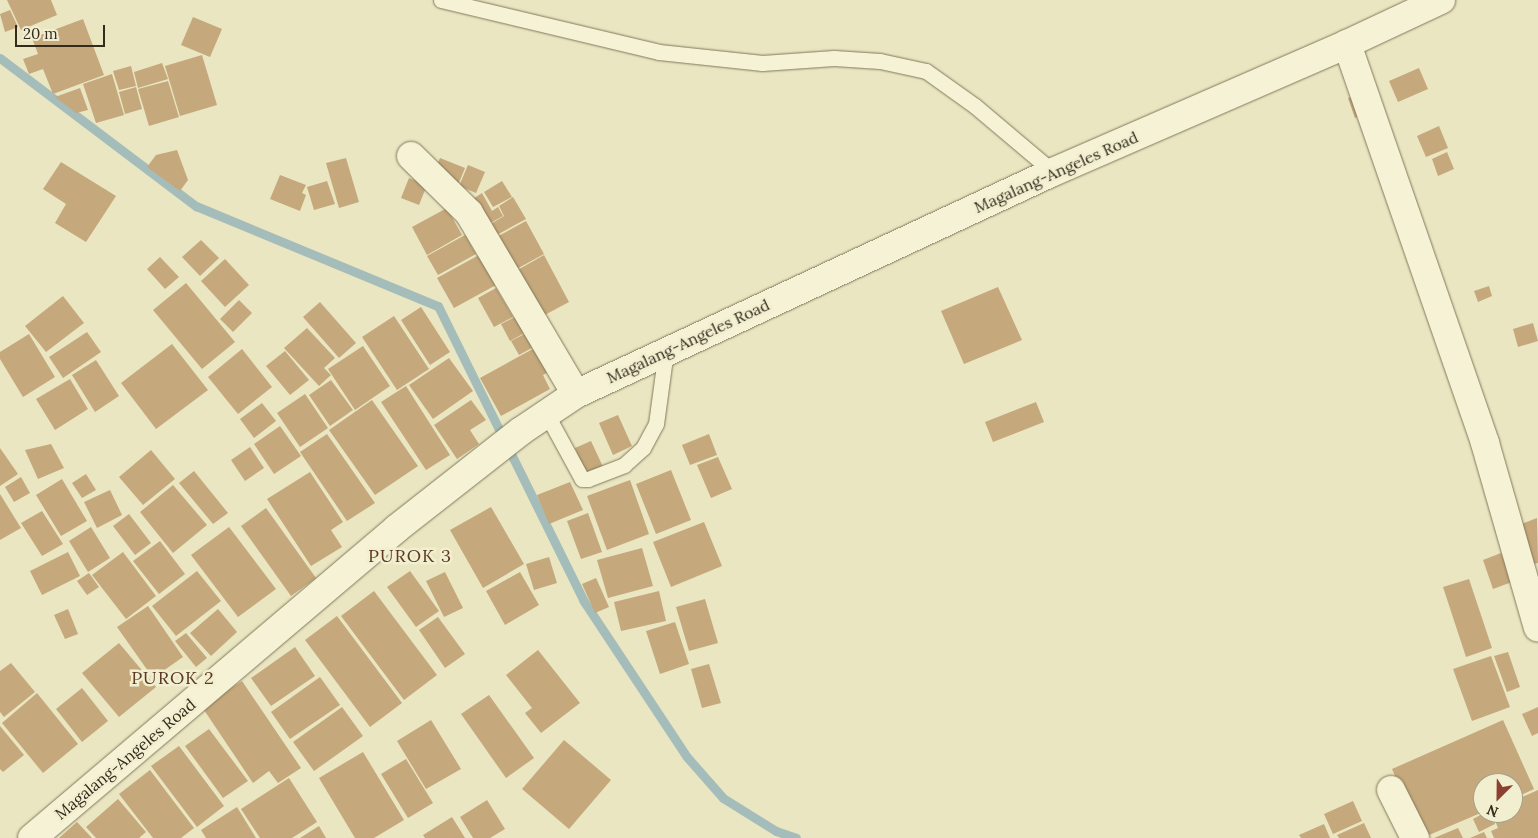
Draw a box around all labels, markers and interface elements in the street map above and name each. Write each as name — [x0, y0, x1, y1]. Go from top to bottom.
scale bar — [18, 15, 108, 47]
text: 20 m — [23, 24, 58, 43]
street label: Magalang-Angeles Road — [971, 127, 1141, 217]
street label: Magalang-Angeles Road — [603, 295, 773, 387]
district label: PUROK 3 — [367, 545, 453, 567]
district label: PUROK 2 — [130, 667, 216, 689]
street label: Magalang-Angeles Road — [51, 695, 199, 823]
north arrow — [1473, 773, 1523, 823]
text: N — [1484, 800, 1501, 821]

